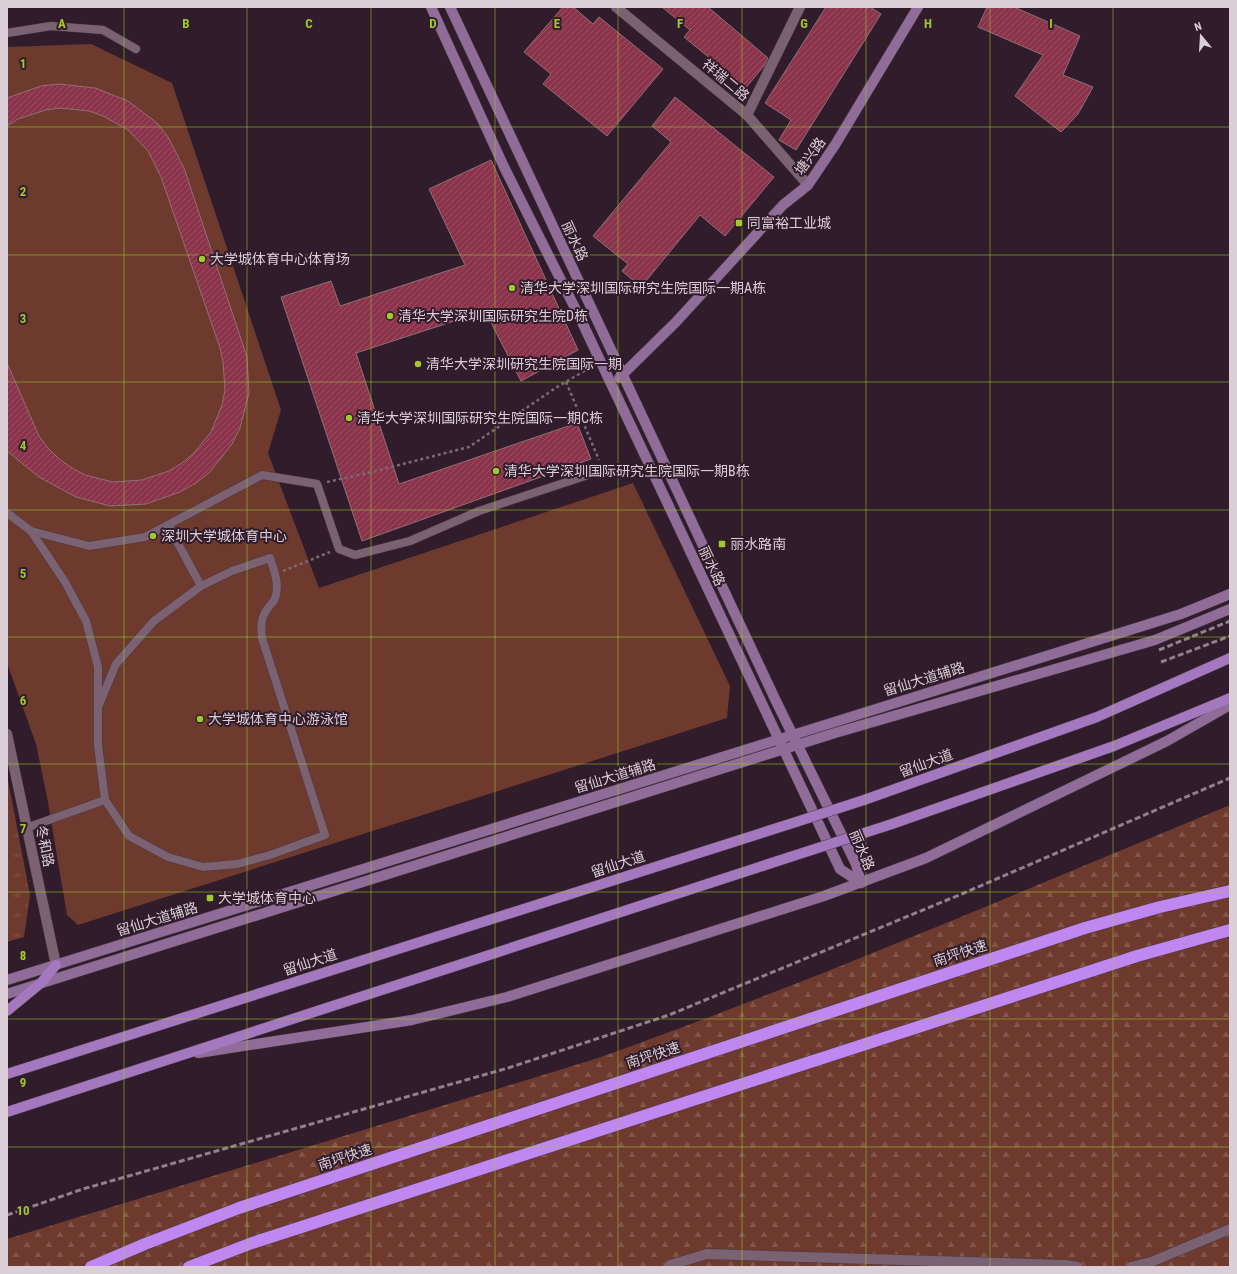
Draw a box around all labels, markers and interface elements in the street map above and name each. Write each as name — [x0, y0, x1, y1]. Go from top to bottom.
text: A — [58, 16, 66, 31]
text: B — [182, 16, 190, 31]
text: C — [305, 16, 313, 31]
text: D — [429, 16, 437, 31]
text: E — [554, 16, 561, 31]
text: F — [677, 16, 683, 31]
text: G — [800, 16, 808, 31]
text: H — [924, 16, 932, 31]
text: I — [1049, 16, 1053, 31]
north arrow — [1181, 16, 1221, 56]
text: N — [1193, 20, 1204, 34]
text: 1 — [20, 56, 26, 71]
street label: 祥瑞二路 — [699, 56, 753, 104]
street label: 塘兴路 — [791, 134, 829, 178]
text: 2 — [20, 184, 27, 199]
place label: 同富裕工业城 — [747, 215, 831, 231]
marker: 同富裕工业城 — [734, 218, 744, 228]
street label: 丽水路 — [559, 219, 591, 263]
place label: 大学城体育中心体育场 — [210, 251, 350, 267]
marker: 大学城体育中心体育场 — [197, 254, 207, 264]
place label: 清华大学深圳国际研究生院国际一期A栋 — [520, 280, 766, 296]
marker: 清华大学深圳国际研究生院国际一期A栋 — [507, 283, 517, 293]
place label: 清华大学深圳国际研究生院D栋 — [398, 308, 588, 324]
text: 3 — [20, 311, 26, 326]
marker: 清华大学深圳国际研究生院D栋 — [385, 311, 395, 321]
place label: 清华大学深圳研究生院国际一期 — [426, 356, 622, 372]
marker: 清华大学深圳研究生院国际一期 — [413, 359, 423, 369]
place label: 清华大学深圳国际研究生院国际一期C栋 — [357, 410, 603, 426]
marker: 清华大学深圳国际研究生院国际一期C栋 — [344, 413, 354, 423]
text: 4 — [20, 438, 27, 453]
place label: 清华大学深圳国际研究生院国际一期B栋 — [504, 463, 750, 479]
marker: 清华大学深圳国际研究生院国际一期B栋 — [491, 466, 501, 476]
place label: 深圳大学城体育中心 — [161, 528, 287, 544]
marker: 深圳大学城体育中心 — [148, 531, 158, 541]
place label: 丽水路南 — [730, 536, 786, 552]
marker: 丽水路南 — [717, 539, 727, 549]
street label: 丽水路 — [696, 544, 728, 588]
text: 5 — [20, 566, 27, 581]
street label: 留仙大道辅路 — [881, 659, 967, 699]
text: 6 — [20, 693, 27, 708]
place label: 大学城体育中心游泳馆 — [208, 711, 348, 727]
marker: 大学城体育中心游泳馆 — [195, 714, 205, 724]
street label: 留仙大道 — [897, 746, 955, 780]
street label: 留仙大道辅路 — [572, 756, 658, 796]
text: 7 — [20, 821, 27, 836]
street label: 冬和路 — [33, 824, 57, 868]
street label: 丽水路 — [846, 828, 878, 872]
street label: 留仙大道 — [589, 848, 647, 880]
place label: 大学城体育中心 — [218, 890, 316, 906]
marker: 大学城体育中心 — [205, 893, 215, 903]
street label: 留仙大道辅路 — [114, 899, 200, 939]
street label: 南坪快速 — [931, 937, 989, 969]
street label: 留仙大道 — [281, 946, 339, 978]
text: 8 — [20, 948, 26, 963]
street label: 南坪快速 — [624, 1039, 682, 1071]
text: 9 — [20, 1075, 26, 1090]
street label: 南坪快速 — [316, 1141, 374, 1173]
text: 10 — [16, 1203, 30, 1218]

